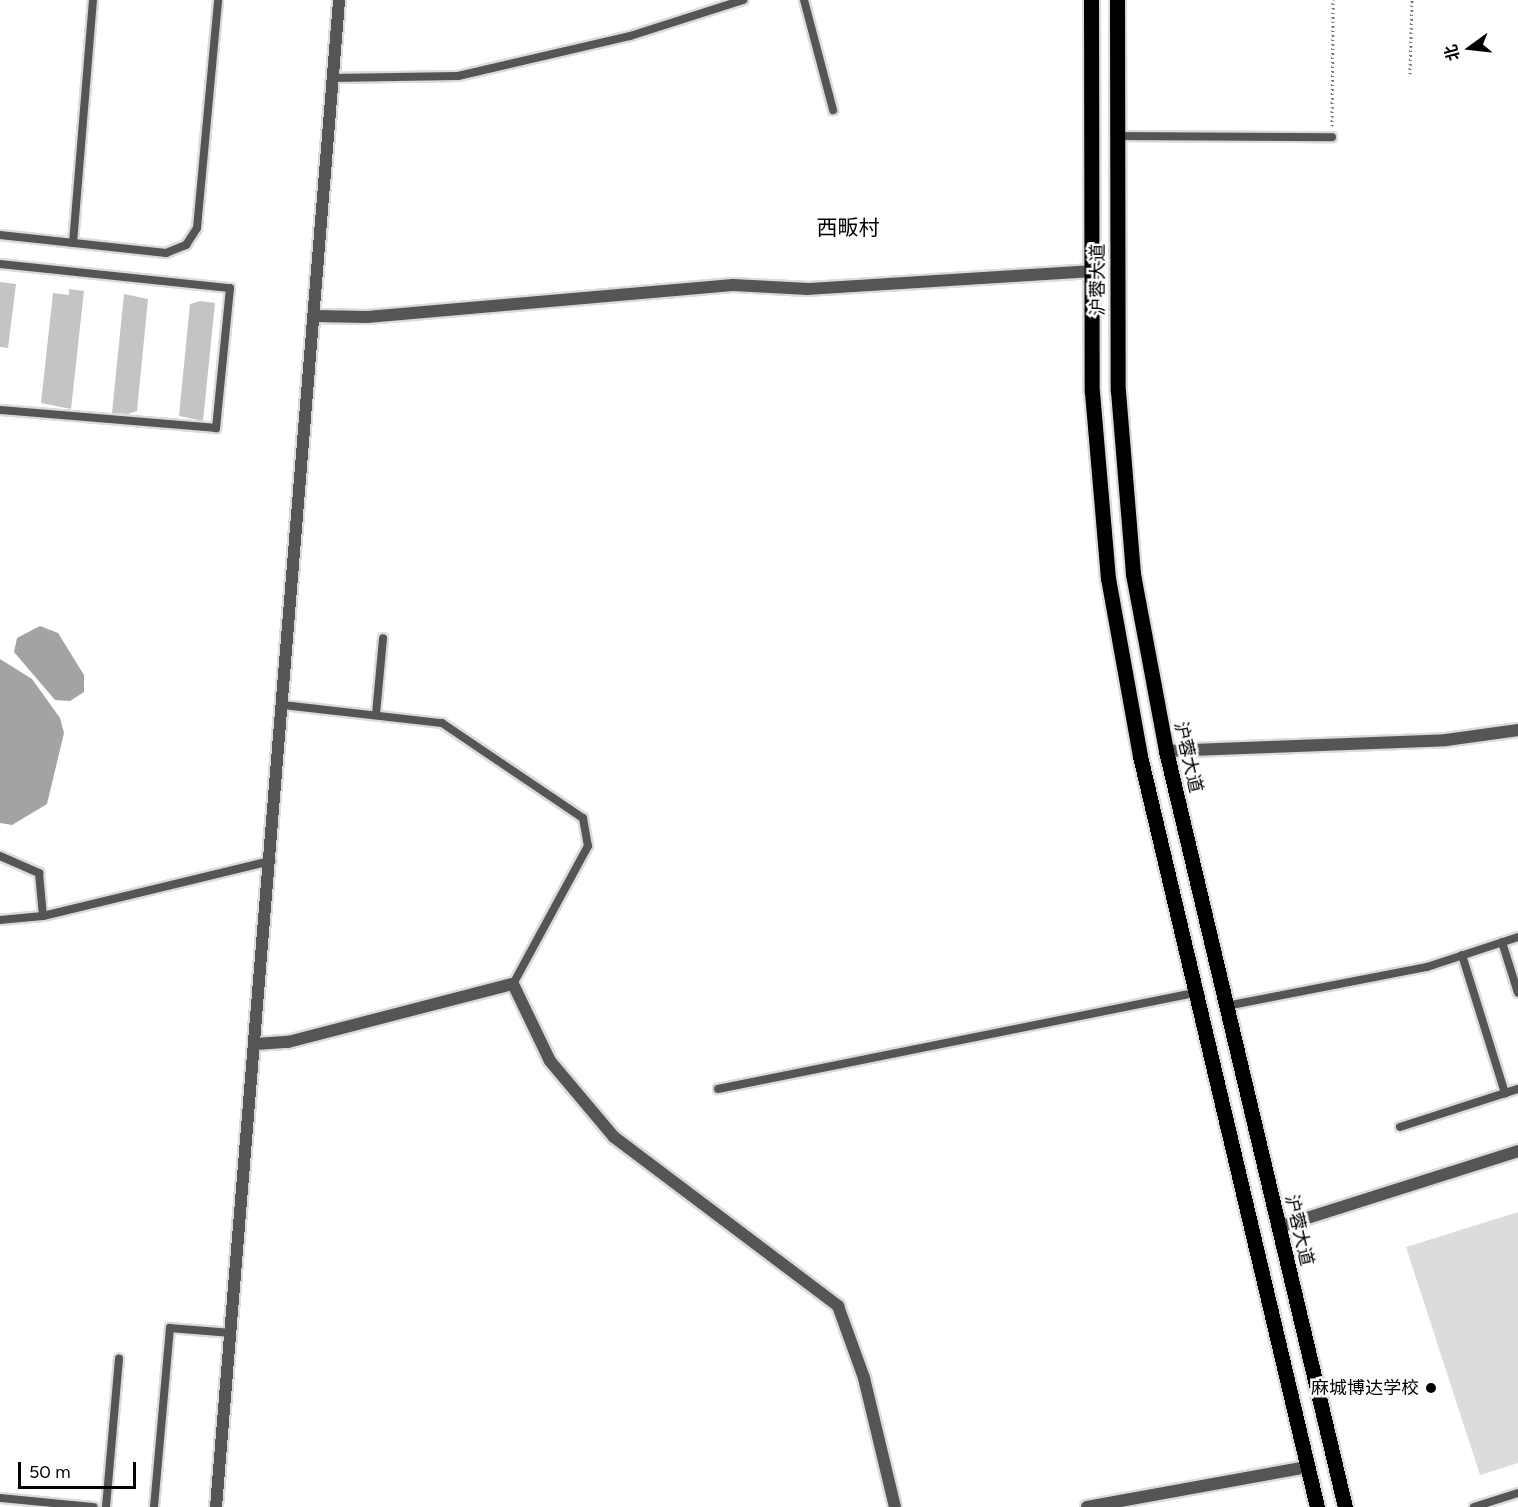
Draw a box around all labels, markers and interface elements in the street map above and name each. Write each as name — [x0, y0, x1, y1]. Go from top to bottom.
north arrow — [1440, 18, 1500, 78]
text: 北 — [1441, 43, 1463, 63]
district label: 西畈村 — [817, 215, 879, 241]
street label: 沪蓉大道 — [1087, 244, 1109, 316]
street label: 沪蓉大道 — [1169, 719, 1207, 795]
street label: 沪蓉大道 — [1280, 1192, 1318, 1268]
place label: 麻城博达学校 — [1311, 1377, 1419, 1399]
marker: 麻城博达学校 — [1424, 1381, 1438, 1395]
scale bar — [21, 1450, 140, 1488]
text: 50 m — [29, 1461, 71, 1483]

